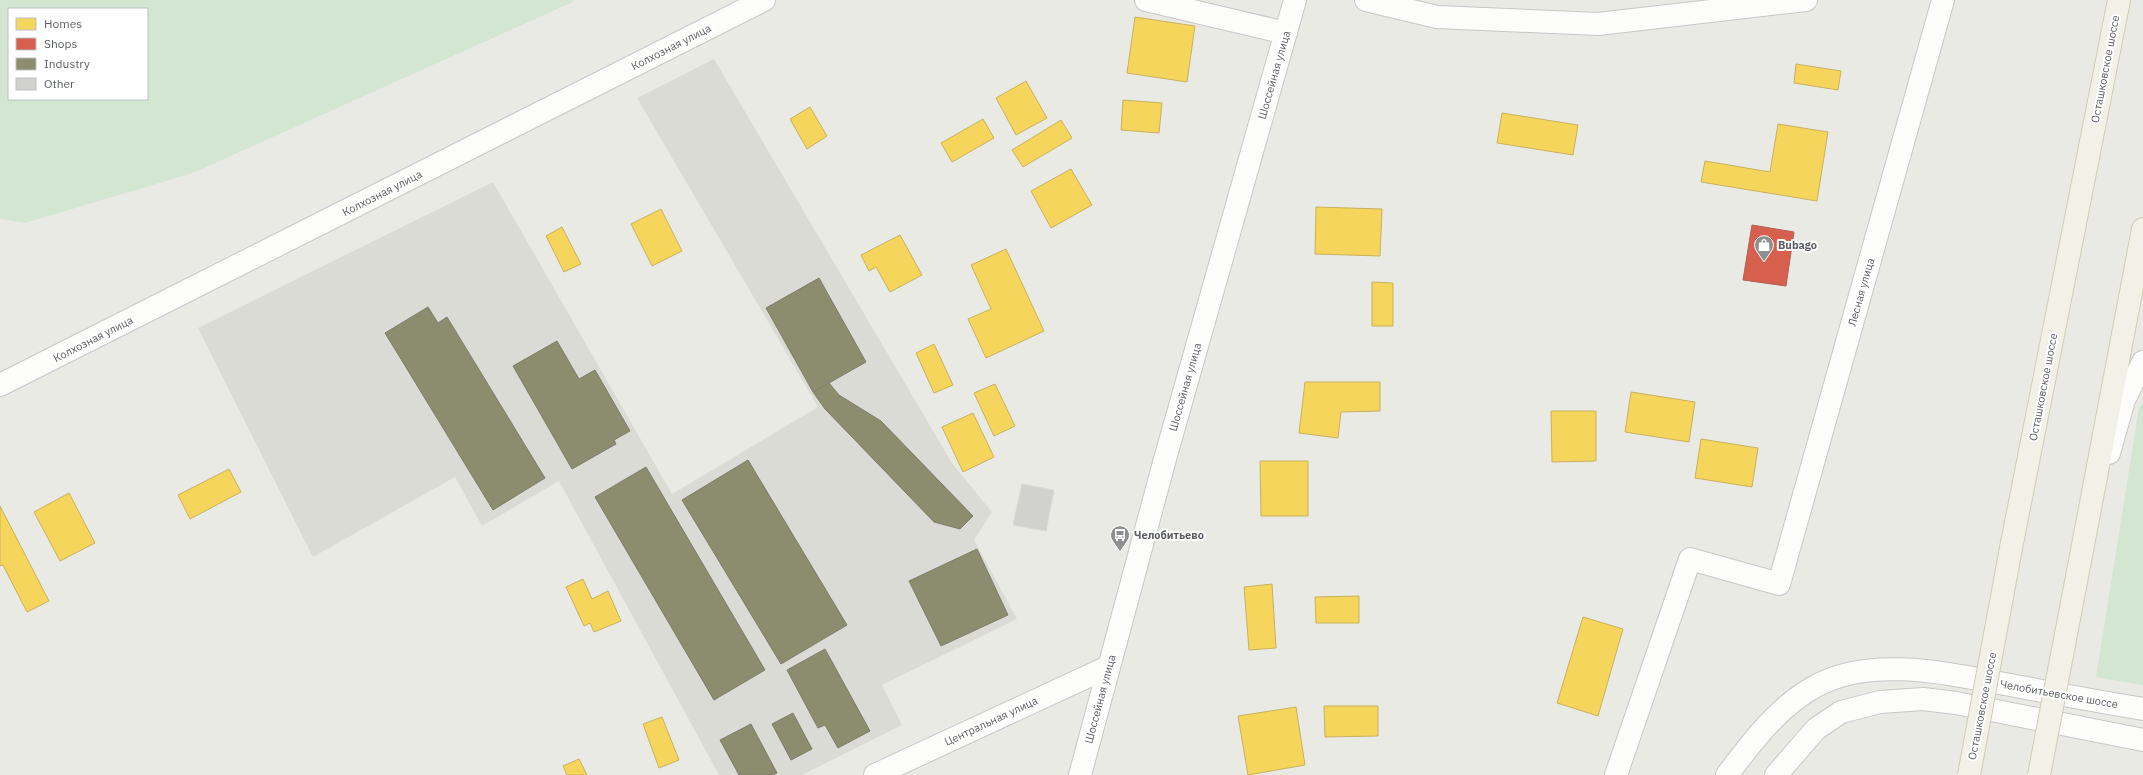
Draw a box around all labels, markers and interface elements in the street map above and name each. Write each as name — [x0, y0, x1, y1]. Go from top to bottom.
legend — [8, 8, 148, 100]
street label: Осташковское шоссе — [2088, 14, 2122, 124]
text: Homes — [44, 16, 82, 31]
street label: Колхозная улица — [629, 21, 713, 73]
street label: Шоссейная улица — [1255, 29, 1293, 121]
text: Shops — [44, 36, 77, 51]
text: Industry — [44, 56, 90, 71]
text: Other — [44, 76, 75, 91]
street label: Колхозная улица — [340, 167, 424, 219]
shop icon: Bubago — [1753, 234, 1775, 262]
place label: Bubago — [1778, 238, 1817, 252]
street label: Лесная улица — [1845, 256, 1877, 328]
street label: Колхозная улица — [51, 313, 135, 365]
street label: Осташковское шоссе — [2026, 332, 2060, 442]
street label: Шоссейная улица — [1166, 341, 1204, 433]
bus stop icon: Челобитьево — [1109, 524, 1131, 552]
place label: Челобитьево — [1134, 528, 1204, 542]
street label: Осташковское шоссе — [1965, 651, 1999, 761]
street label: Шоссейная улица — [1081, 653, 1119, 745]
street label: Челобитьевское шоссе — [1999, 677, 2119, 711]
street label: Центральная улица — [942, 693, 1040, 749]

